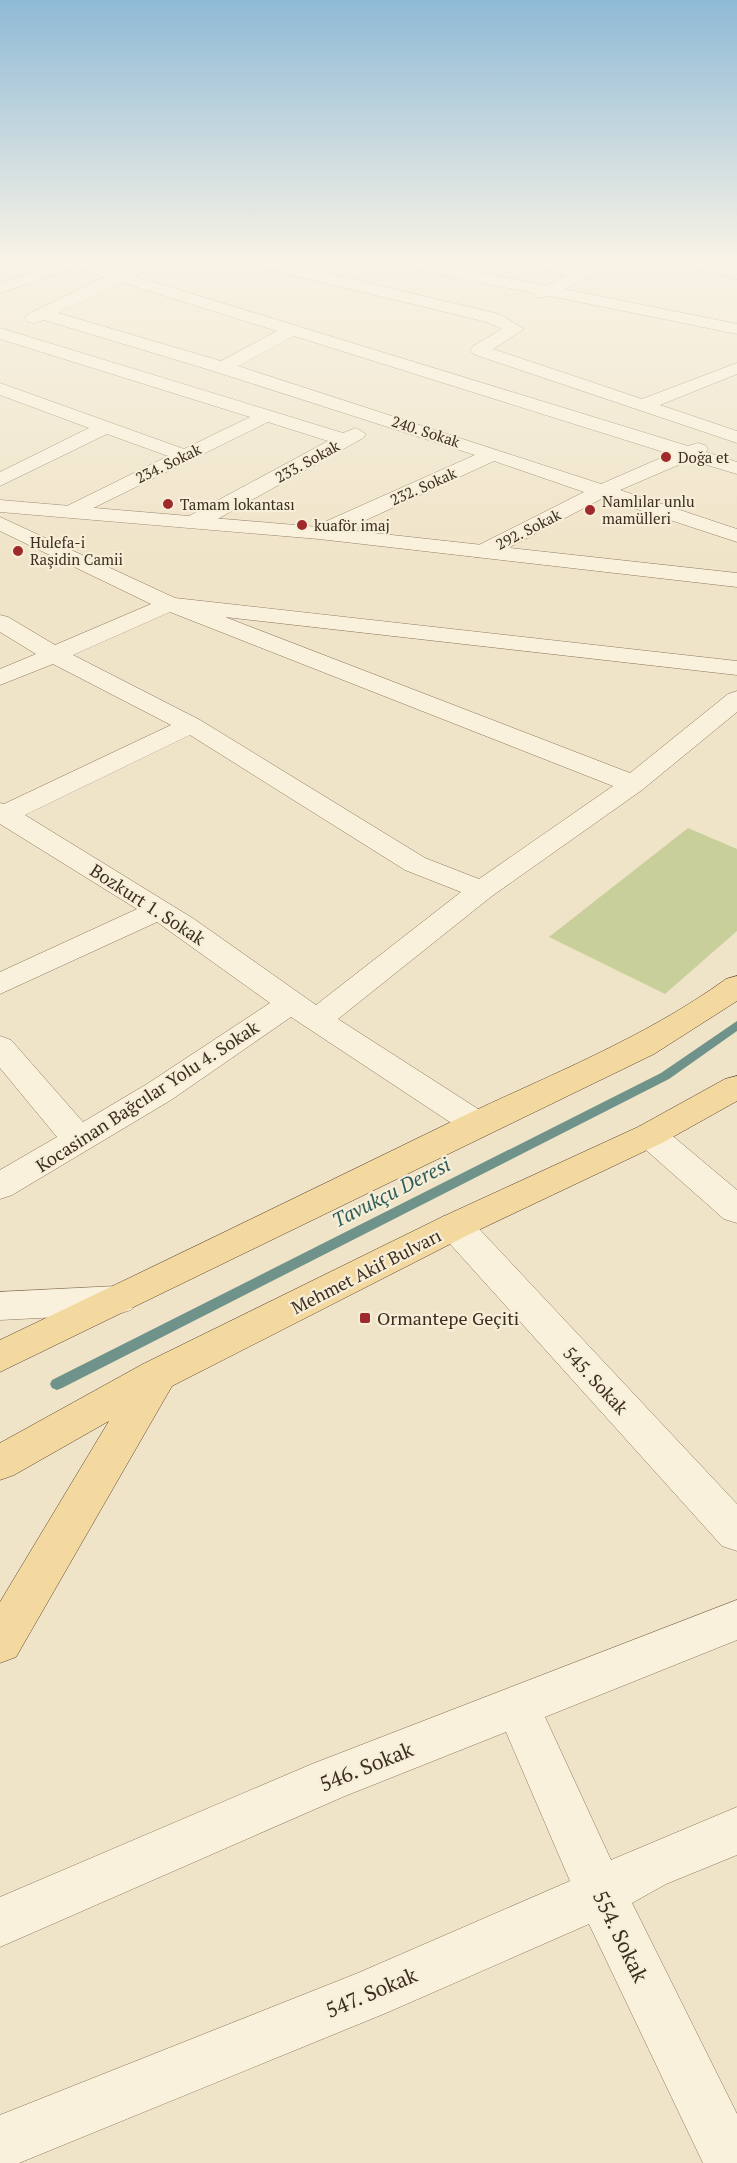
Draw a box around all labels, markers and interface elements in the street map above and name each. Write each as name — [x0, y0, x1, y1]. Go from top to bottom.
street label: 240. Sokak — [389, 411, 463, 451]
street label: 233. Sokak — [271, 435, 343, 487]
street label: 234. Sokak — [132, 438, 204, 487]
place label: Doğa et — [678, 447, 730, 467]
marker: Doğa et — [659, 450, 673, 464]
street label: 232. Sokak — [387, 462, 460, 509]
place label: Namlılar unlu mamülleri — [602, 491, 695, 528]
place label: Tamam lokantası — [180, 494, 295, 514]
marker: Tamam lokantası — [161, 497, 175, 511]
marker: Namlılar unlu mamülleri — [583, 503, 597, 517]
street label: 292. Sokak — [492, 504, 564, 554]
place label: kuaför imaj — [314, 515, 390, 535]
marker: kuaför imaj — [295, 518, 309, 532]
place label: Hulefa-i Raşidin Camii — [30, 532, 123, 569]
marker: Hulefa-i Raşidin Camii — [11, 544, 25, 558]
street label: Bozkurt 1. Sokak — [86, 858, 211, 951]
street label: Kocasinan Bağcılar Yolu 4. Sokak — [31, 1014, 264, 1177]
water label: Tavukçu Deresi — [327, 1150, 455, 1233]
street label: Mehmet Akif Bulvarı — [287, 1223, 445, 1319]
place label: Ormantepe Geçiti — [377, 1306, 519, 1330]
marker: Ormantepe Geçiti — [358, 1311, 372, 1325]
street label: 545. Sokak — [558, 1341, 634, 1420]
street label: 546. Sokak — [315, 1734, 417, 1797]
street label: 554. Sokak — [587, 1885, 655, 1987]
street label: 547. Sokak — [321, 1960, 421, 2024]

